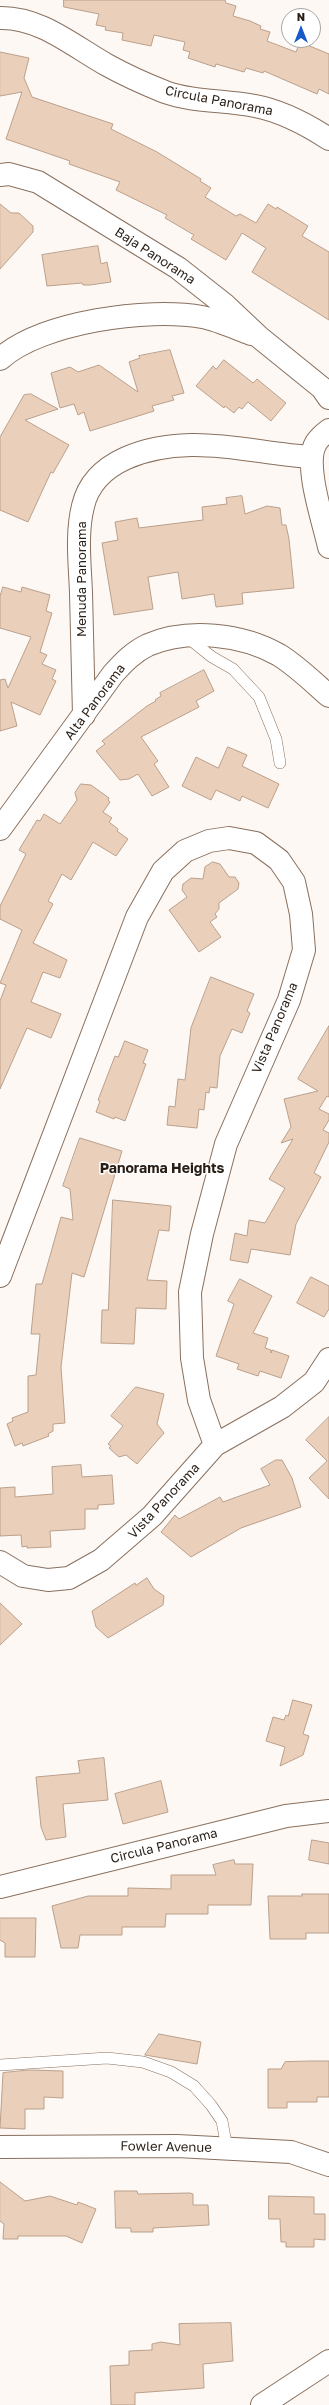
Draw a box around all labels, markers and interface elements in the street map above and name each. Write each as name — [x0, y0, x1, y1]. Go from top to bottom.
north arrow — [281, 8, 321, 48]
text: N — [297, 10, 305, 23]
street label: Circula Panorama — [164, 83, 274, 119]
street label: Baja Panorama — [112, 224, 198, 288]
street label: Menuda Panorama — [74, 521, 90, 637]
street label: Alta Panorama — [61, 661, 129, 743]
street label: Vista Panorama — [249, 980, 301, 1076]
district label: Panorama Heights — [100, 1161, 224, 1177]
street label: Vista Panorama — [125, 1460, 203, 1542]
street label: Circula Panorama — [109, 1825, 219, 1867]
street label: Fowler Avenue — [120, 2138, 212, 2156]

